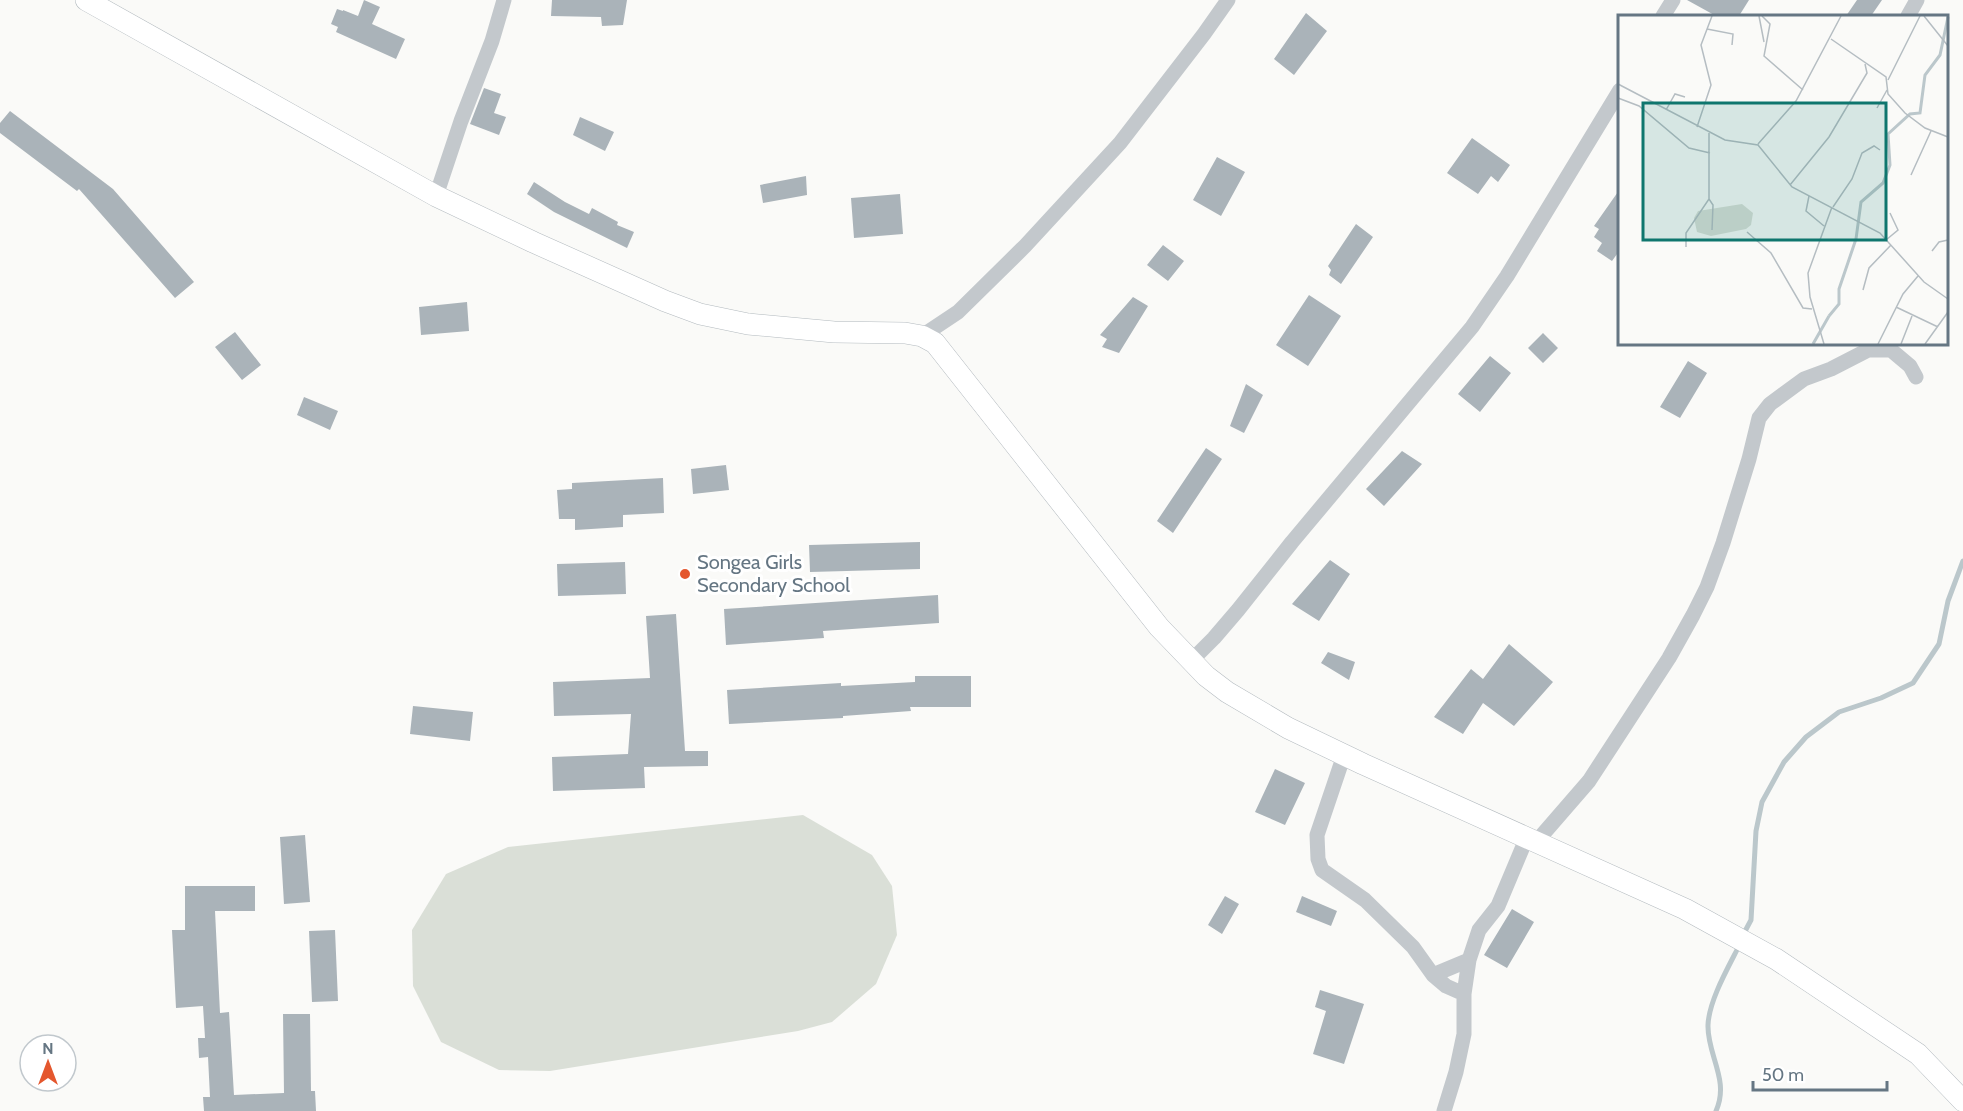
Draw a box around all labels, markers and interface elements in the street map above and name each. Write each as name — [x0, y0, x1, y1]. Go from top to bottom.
inset map — [1618, 15, 1948, 345]
place label: Songea Girls Secondary School — [697, 550, 850, 597]
marker: Songea Girls Secondary School — [678, 567, 692, 581]
north arrow — [18, 1033, 78, 1093]
text: N — [42, 1039, 54, 1058]
scale bar — [1753, 1054, 1886, 1092]
text: 50 m — [1762, 1064, 1804, 1086]

